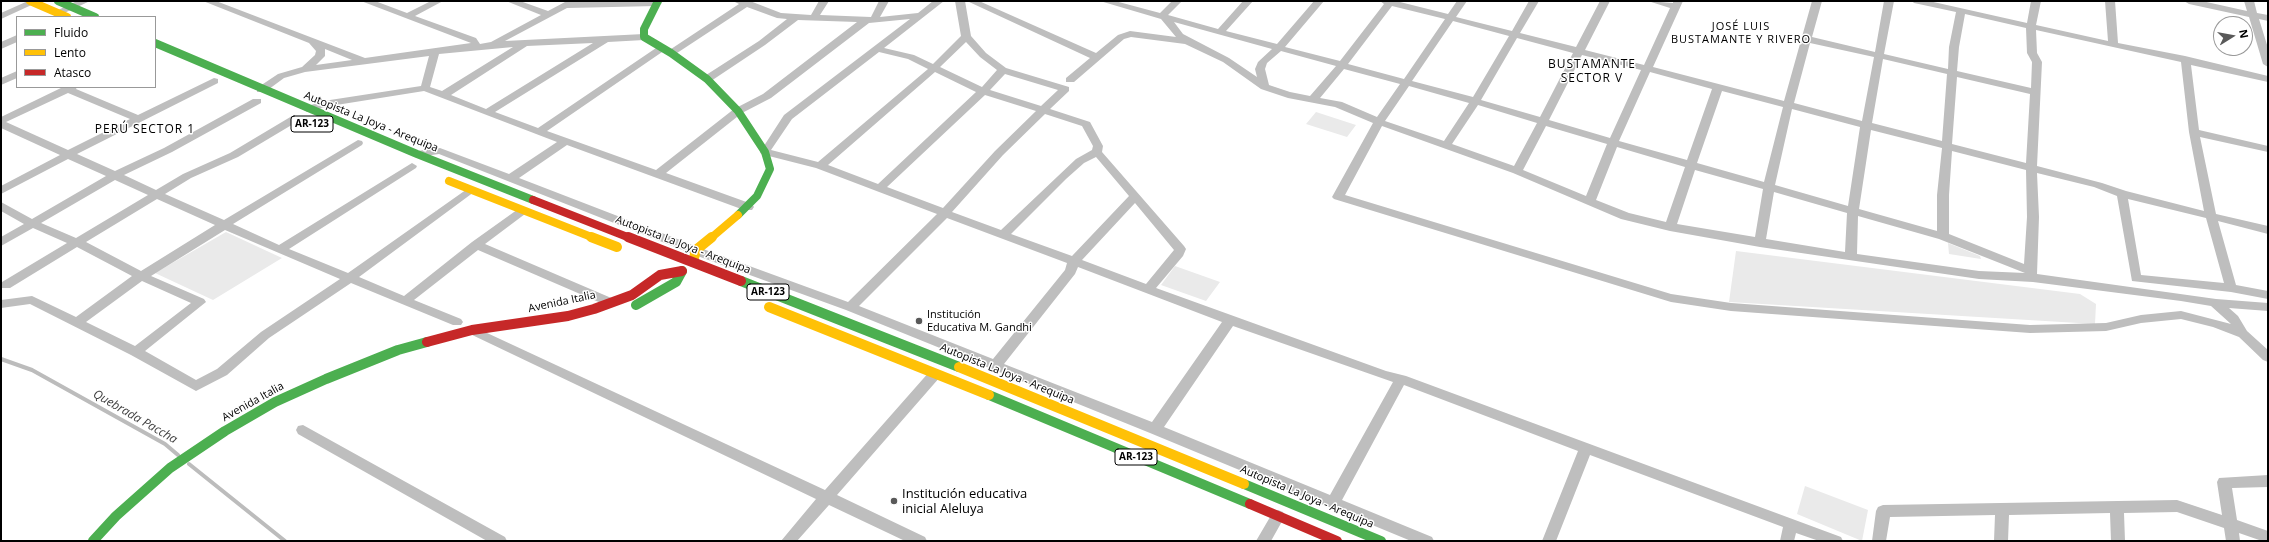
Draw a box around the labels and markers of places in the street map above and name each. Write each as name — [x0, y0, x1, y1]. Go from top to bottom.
place label: Institución Educativa M. Gandhi — [927, 308, 1032, 334]
marker: Institución Educativa M. Gandhi — [914, 316, 924, 326]
place label: Institución educativa inicial Aleluya — [902, 486, 1027, 517]
marker: Institución educativa inicial Aleluya — [889, 496, 899, 506]

